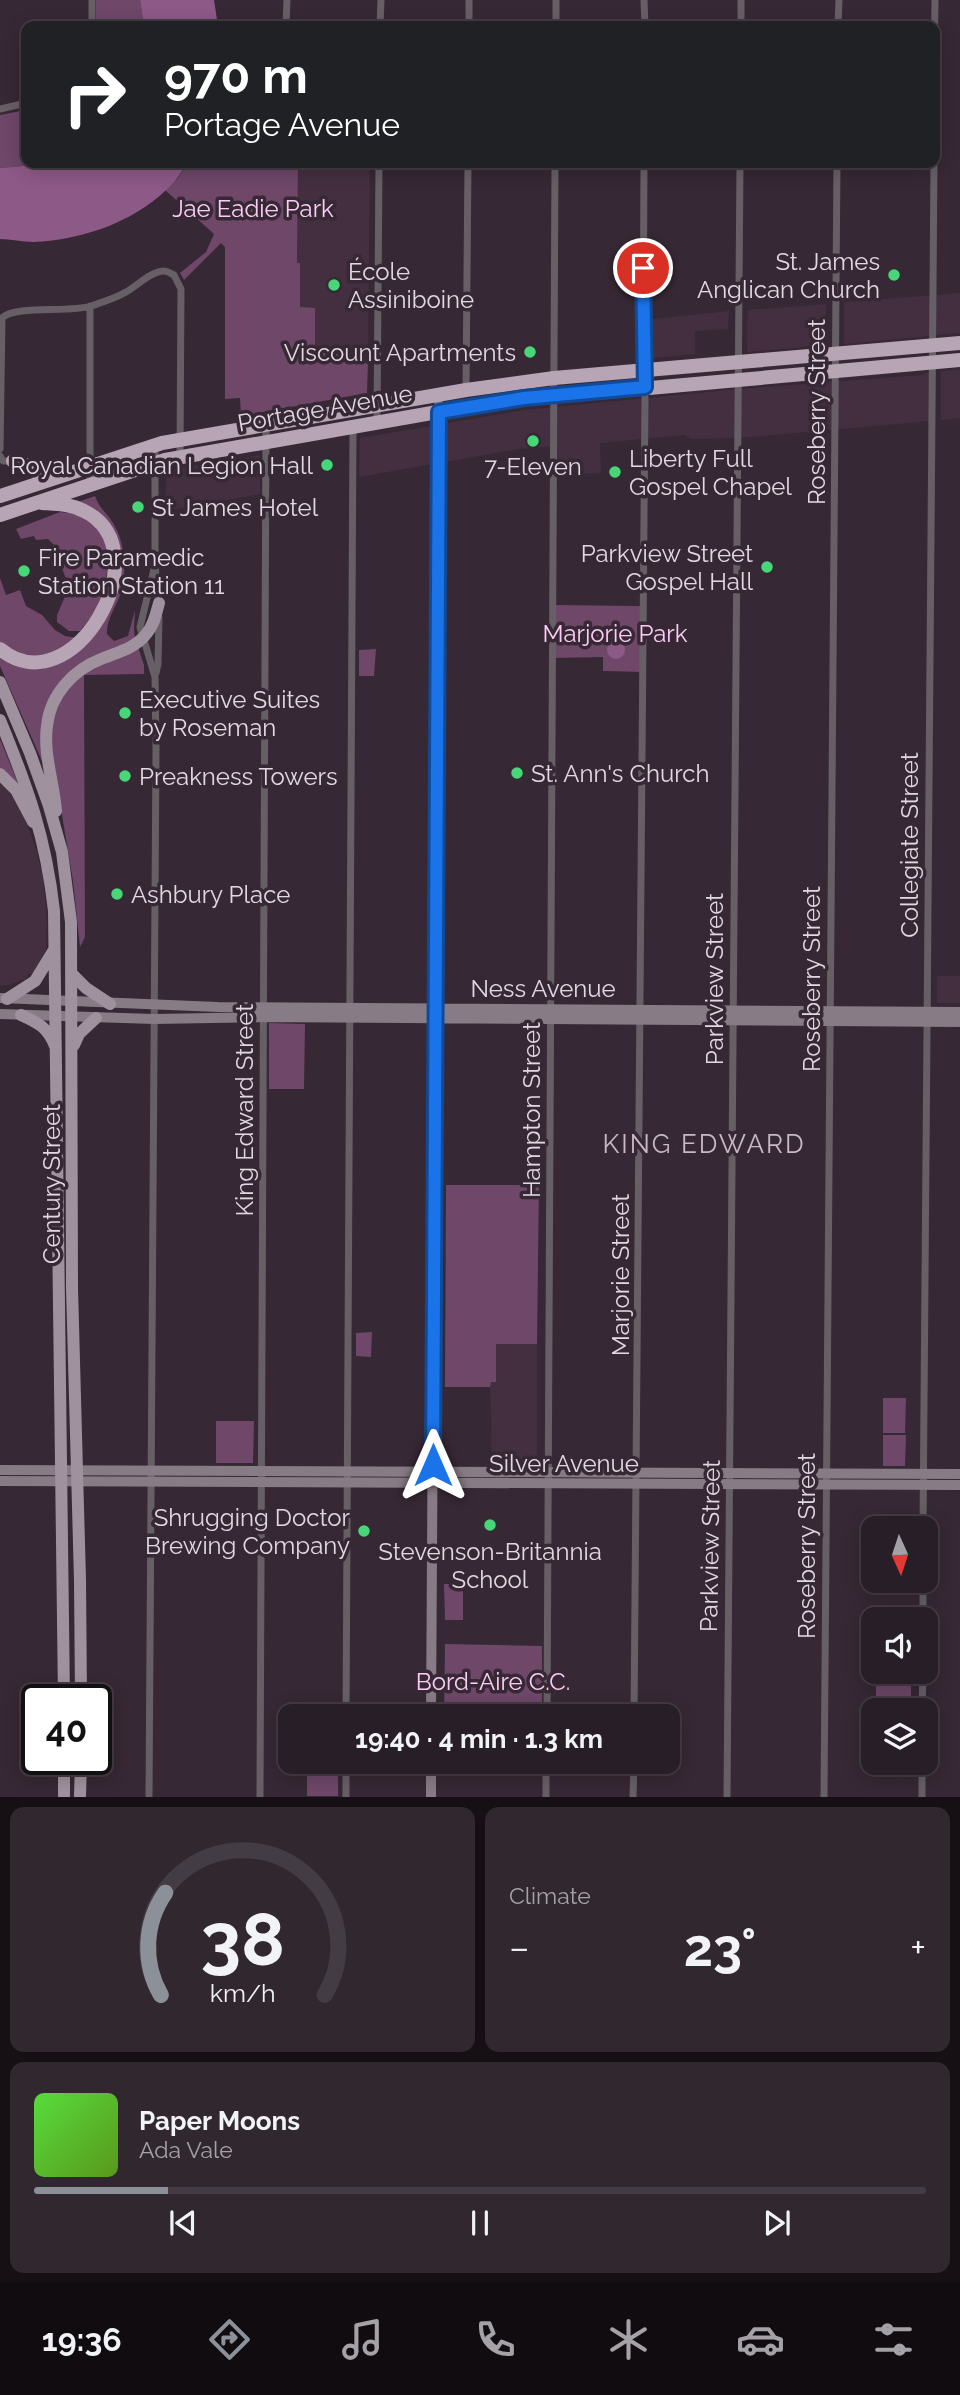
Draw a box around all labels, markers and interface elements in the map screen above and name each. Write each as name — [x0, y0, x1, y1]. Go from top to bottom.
text: 970 m — [164, 47, 308, 104]
icon: right — [49, 49, 140, 140]
text: Portage Avenue — [164, 106, 400, 143]
park label: Jae Eadie Park — [172, 194, 334, 223]
pin — [613, 238, 673, 298]
place label: St. James Anglican Church — [697, 247, 880, 304]
icon: arrive — [624, 249, 662, 287]
place label: École Assiniboine — [348, 257, 474, 314]
marker: St. James Anglican Church — [886, 267, 902, 283]
marker: École Assiniboine — [326, 277, 342, 293]
street label: Roseberry Street — [802, 319, 831, 505]
place label: Viscount Apartments — [284, 338, 516, 367]
marker: Viscount Apartments — [522, 344, 538, 360]
street label: Portage Avenue — [235, 378, 415, 438]
marker: 7-Eleven — [525, 433, 541, 449]
place label: Liberty Full Gospel Chapel — [629, 444, 792, 501]
place label: Royal Canadian Legion Hall — [10, 451, 313, 480]
place label: 7-Eleven — [484, 452, 582, 481]
marker: Royal Canadian Legion Hall — [319, 457, 335, 473]
marker: Liberty Full Gospel Chapel — [607, 464, 623, 480]
place label: St James Hotel — [152, 493, 319, 522]
marker: St James Hotel — [130, 499, 146, 515]
place label: Parkview Street Gospel Hall — [581, 539, 753, 596]
place label: Fire Paramedic Station Station 11 — [38, 543, 225, 600]
marker: Parkview Street Gospel Hall — [759, 559, 775, 575]
marker: Fire Paramedic Station Station 11 — [16, 563, 32, 579]
park label: Marjorie Park — [543, 619, 688, 648]
place label: Executive Suites by Roseman — [139, 685, 320, 742]
marker: Executive Suites by Roseman — [117, 705, 133, 721]
street label: Collegiate Street — [895, 752, 924, 938]
place label: St. Ann's Church — [531, 759, 709, 788]
place label: Preakness Towers — [139, 762, 338, 791]
marker: St. Ann's Church — [509, 765, 525, 781]
marker: Preakness Towers — [117, 768, 133, 784]
place label: Ashbury Place — [131, 880, 290, 909]
marker: Ashbury Place — [109, 886, 125, 902]
street label: Roseberry Street — [797, 886, 826, 1072]
street label: Parkview Street — [700, 893, 729, 1065]
street label: Ness Avenue — [470, 974, 616, 1003]
street label: King Edward Street — [230, 1004, 259, 1216]
street label: Hampton Street — [517, 1022, 546, 1198]
street label: Century Street — [37, 1104, 66, 1264]
district label: KING EDWARD — [602, 1129, 806, 1159]
street label: Marjorie Street — [606, 1194, 635, 1356]
position arrow — [396, 1428, 470, 1502]
street label: Silver Avenue — [489, 1449, 639, 1478]
street label: Roseberry Street — [792, 1453, 821, 1639]
street label: Parkview Street — [694, 1460, 726, 1632]
place label: Shrugging Doctor Brewing Company — [145, 1503, 351, 1560]
north arrow — [861, 1516, 938, 1592]
map controls — [861, 1516, 938, 1775]
marker: Stevenson-Britannia School — [482, 1517, 498, 1533]
marker: Shrugging Doctor Brewing Company — [356, 1523, 372, 1539]
place label: Stevenson-Britannia School — [378, 1537, 602, 1594]
button: sound — [861, 1607, 938, 1684]
park label: Bord-Aire C.C. — [416, 1667, 570, 1696]
speed limit sign: 40 — [21, 1684, 112, 1775]
button: layers — [861, 1698, 938, 1775]
text: 19:40 · 4 min · 1.3 km — [355, 1724, 603, 1754]
text: Climate — [509, 1882, 591, 1909]
text: 38 — [200, 1898, 285, 1983]
text: 23° — [684, 1917, 756, 1978]
text: − — [509, 1925, 529, 1970]
text: + — [910, 1925, 926, 1970]
text: km/h — [210, 1978, 275, 2008]
text: Paper Moons — [139, 2106, 300, 2136]
text: Ada Vale — [139, 2136, 233, 2163]
icon: previous — [164, 2204, 202, 2242]
icon: pause — [461, 2204, 499, 2242]
icon: next — [758, 2204, 796, 2242]
icon: directions — [205, 2315, 254, 2364]
icon: music — [338, 2315, 387, 2364]
icon: phone — [471, 2315, 520, 2364]
icon: climate — [604, 2315, 653, 2364]
icon: car — [736, 2315, 785, 2364]
icon: filters — [869, 2315, 918, 2364]
text: 19:36 — [42, 2321, 122, 2358]

